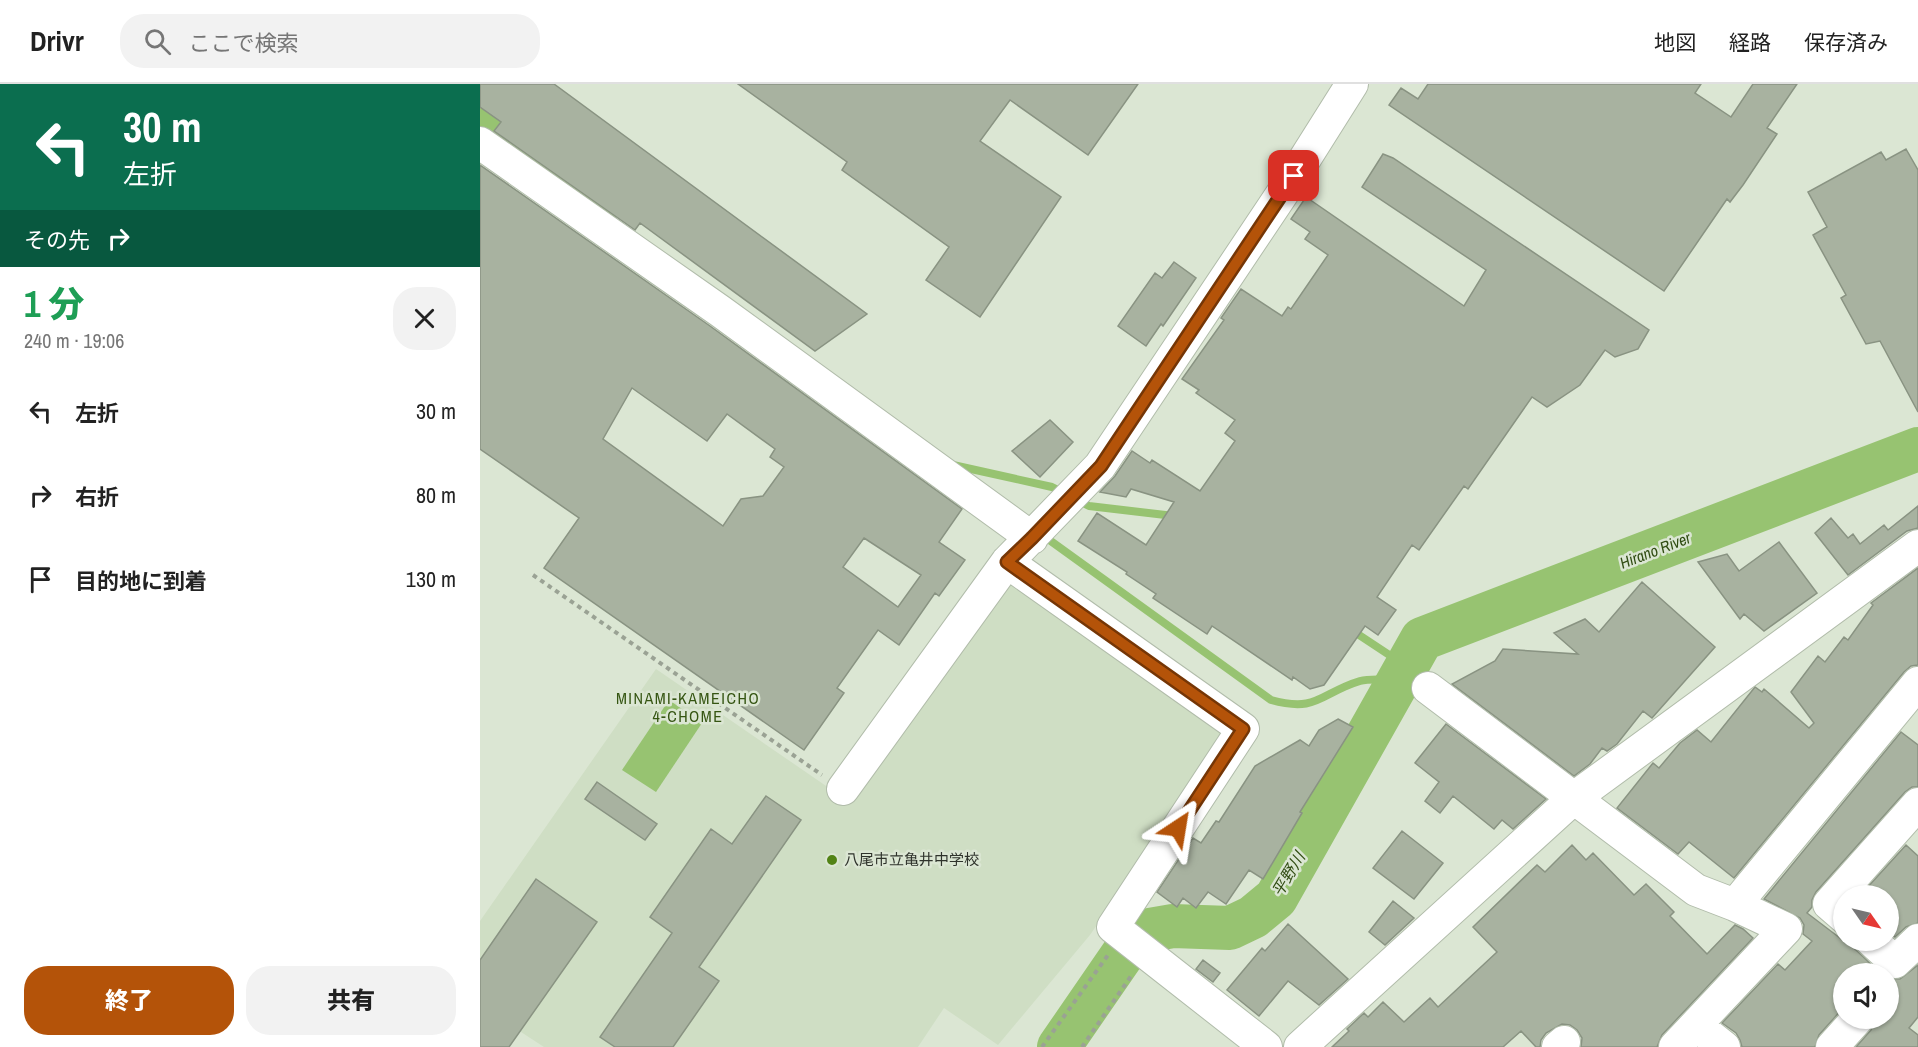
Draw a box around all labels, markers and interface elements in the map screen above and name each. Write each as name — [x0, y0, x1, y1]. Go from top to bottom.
search box — [120, 14, 540, 68]
text: Drivr — [30, 22, 84, 60]
icon: search — [141, 25, 174, 58]
text: ここで検索 — [189, 28, 299, 58]
text: 地図 — [1654, 28, 1696, 57]
text: 経路 — [1729, 28, 1771, 57]
text: 保存済み — [1804, 28, 1888, 57]
text: 30 m — [123, 99, 202, 155]
icon: left — [24, 108, 102, 186]
pin — [1268, 150, 1319, 201]
text: 左折 — [123, 156, 177, 192]
icon: arrive — [1277, 159, 1310, 192]
icon: right — [102, 222, 135, 255]
text: その先 — [24, 225, 90, 255]
text: 1 分 — [24, 280, 85, 328]
button: close — [393, 287, 456, 350]
text: 240 m · 19:06 — [24, 327, 124, 354]
icon: left — [24, 395, 57, 428]
text: 30 m — [416, 396, 456, 426]
text: 左折 — [75, 398, 119, 428]
icon: right — [24, 479, 57, 512]
text: 80 m — [416, 480, 456, 510]
text: 右折 — [75, 482, 119, 512]
water label: Hirano River — [1616, 526, 1694, 574]
icon: arrive — [24, 563, 57, 596]
text: 130 m — [406, 564, 456, 594]
text: 目的地に到着 — [75, 566, 207, 596]
district label: MINAMI-KAMEICHO 4-CHOME — [616, 687, 760, 727]
position arrow — [1146, 796, 1210, 860]
water label: 平野川 — [1266, 846, 1311, 900]
place label: 八尾市立亀井中学校 — [844, 849, 979, 870]
marker: 八尾市立亀井中学校 — [825, 853, 839, 867]
north arrow — [1833, 885, 1899, 951]
map controls — [1833, 885, 1899, 1029]
button: sound — [1833, 963, 1899, 1029]
button: 終了 — [24, 966, 234, 1035]
button: 共有 — [246, 966, 456, 1035]

